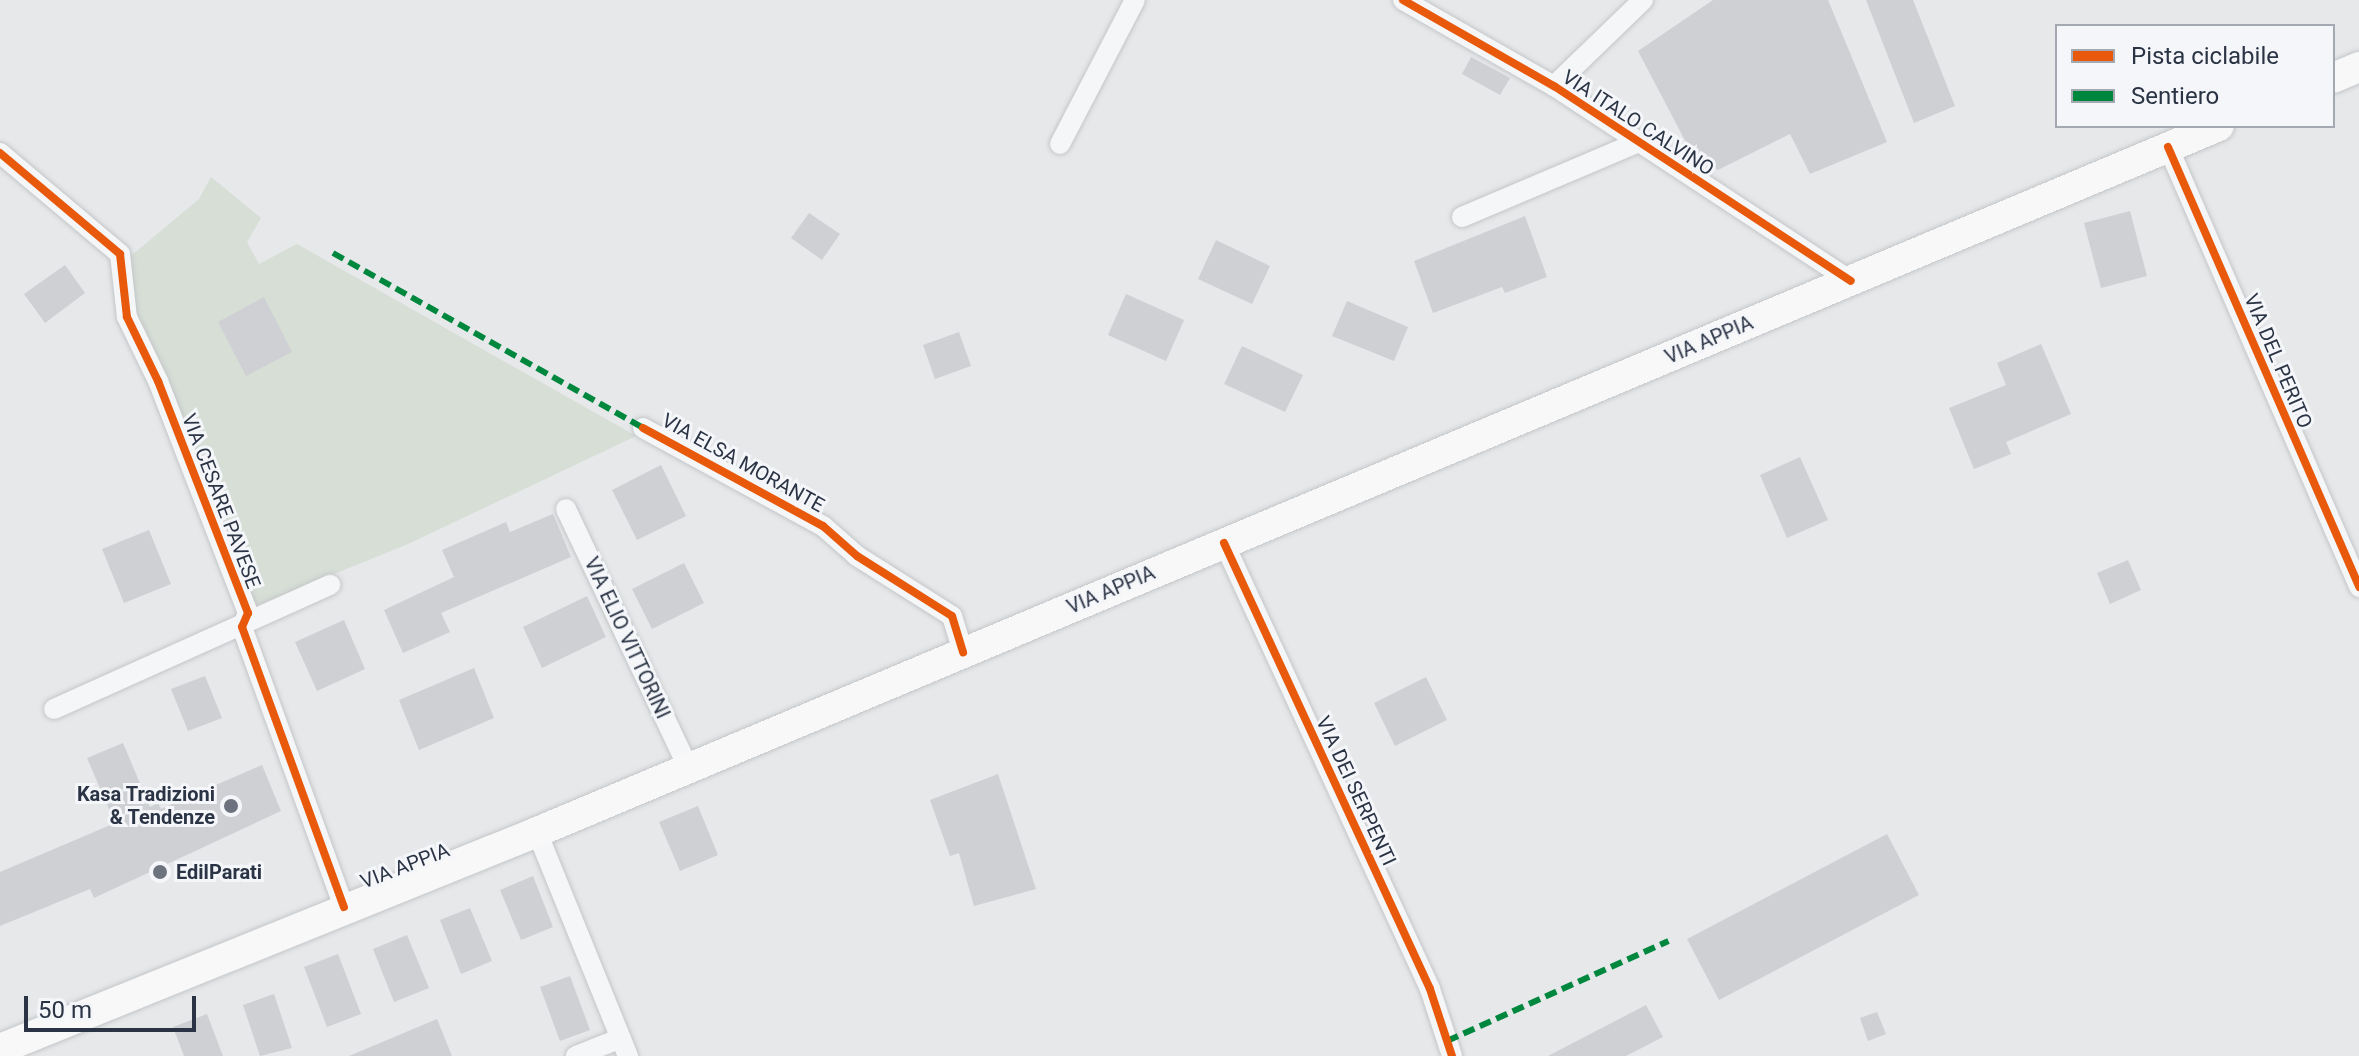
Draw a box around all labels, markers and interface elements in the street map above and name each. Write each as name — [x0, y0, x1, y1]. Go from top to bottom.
legend — [2055, 24, 2335, 128]
text: Pista ciclabile — [2131, 42, 2279, 70]
street label: VIA ITALO CALVINO — [1558, 65, 1718, 181]
text: Sentiero — [2131, 82, 2219, 110]
street label: VIA DEL PERITO — [2239, 290, 2317, 432]
street label: VIA APPIA — [1661, 311, 1757, 369]
street label: VIA ELSA MORANTE — [657, 408, 829, 518]
street label: VIA CESARE PAVESE — [177, 410, 265, 592]
street label: VIA ELIO VITTORINI — [579, 553, 675, 723]
street label: VIA APPIA — [1063, 561, 1159, 619]
street label: VIA DEI SERPENTI — [1311, 712, 1401, 870]
place label: Kasa Tradizioni & Tendenze — [76, 782, 215, 829]
marker: Kasa Tradizioni & Tendenze — [222, 797, 240, 815]
street label: VIA APPIA — [357, 838, 453, 894]
place label: EdilParati — [176, 860, 262, 884]
marker: EdilParati — [151, 863, 169, 881]
scale bar — [28, 980, 200, 1030]
text: 50 m — [38, 996, 92, 1024]

